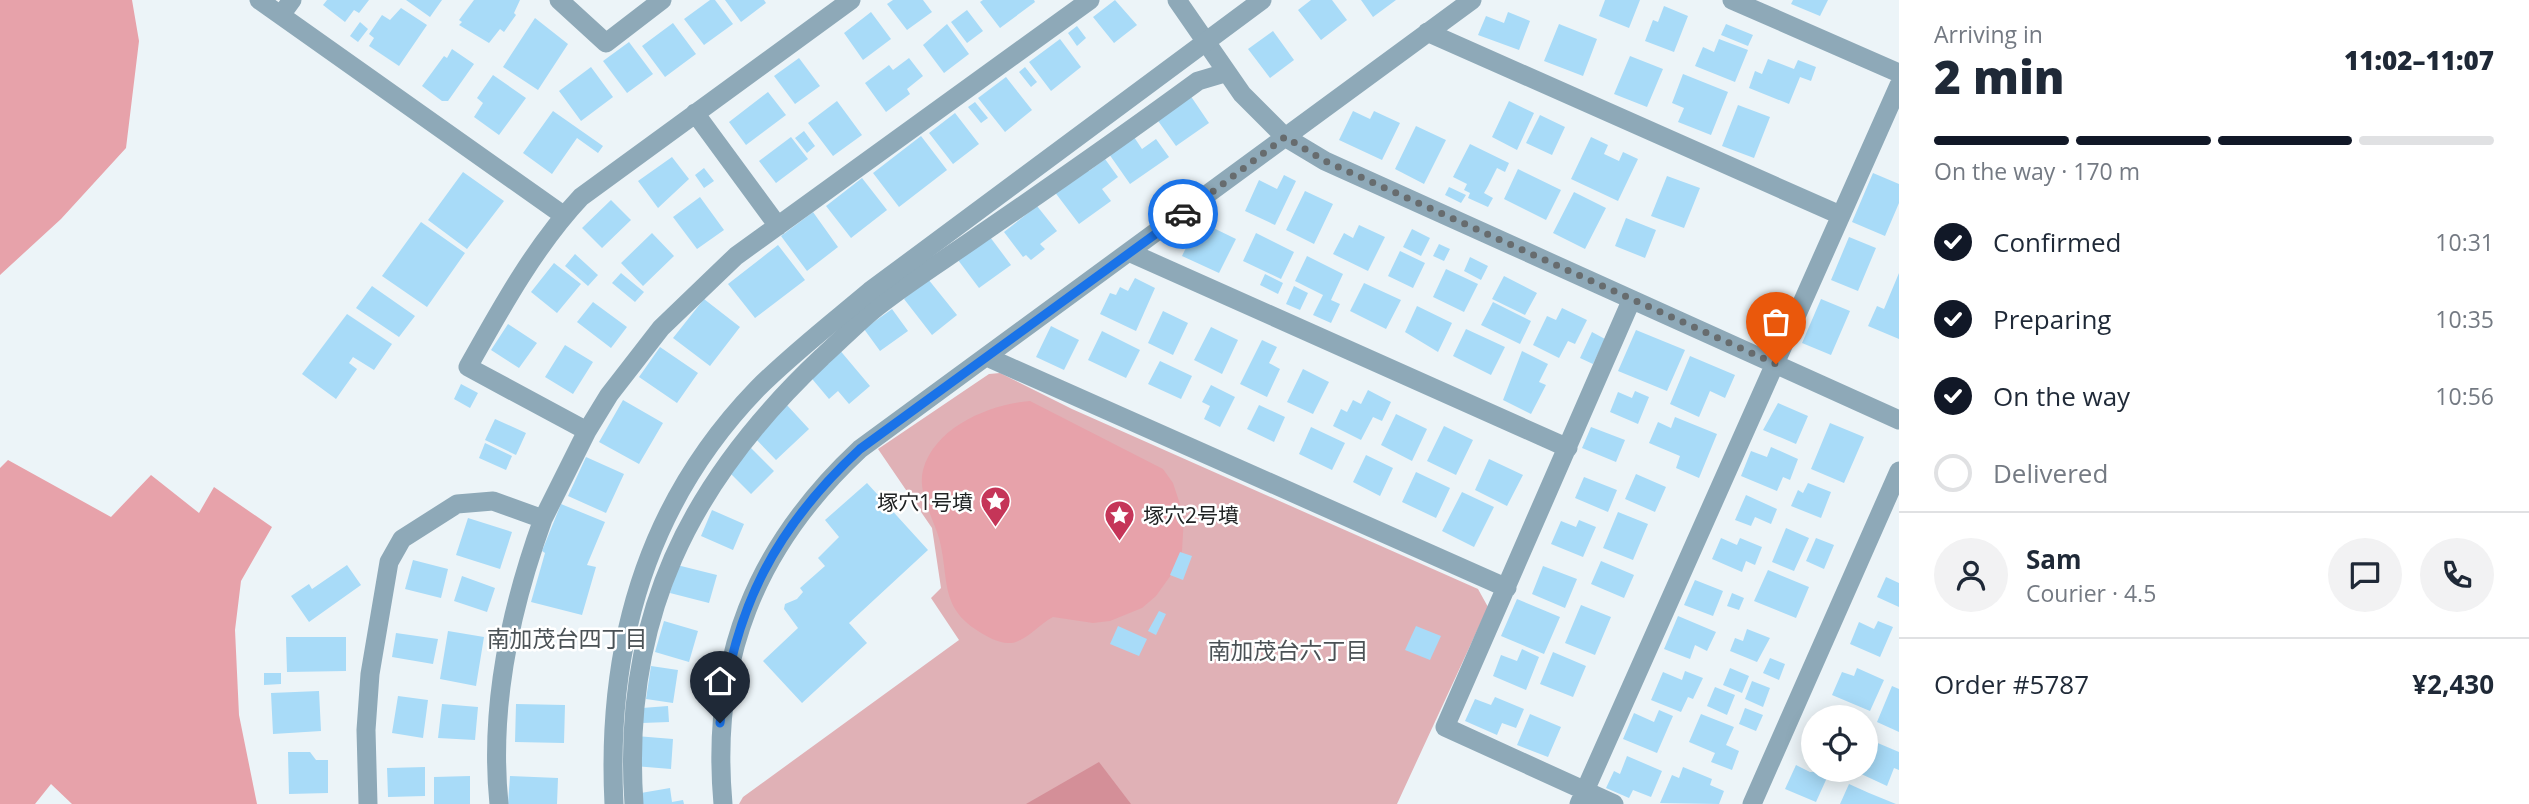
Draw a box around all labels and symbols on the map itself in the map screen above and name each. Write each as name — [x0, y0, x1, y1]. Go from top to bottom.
courier — [1148, 179, 1218, 249]
pin — [1746, 292, 1806, 364]
place icon: 塚穴1号墳 — [979, 485, 1013, 529]
place label: 塚穴1号墳 — [877, 488, 973, 516]
place icon: 塚穴2号墳 — [1103, 498, 1137, 542]
place label: 塚穴2号墳 — [1143, 501, 1239, 529]
district label: 南加茂台四丁目 — [487, 622, 648, 654]
district label: 南加茂台六丁目 — [1208, 634, 1369, 666]
pin — [690, 651, 750, 723]

